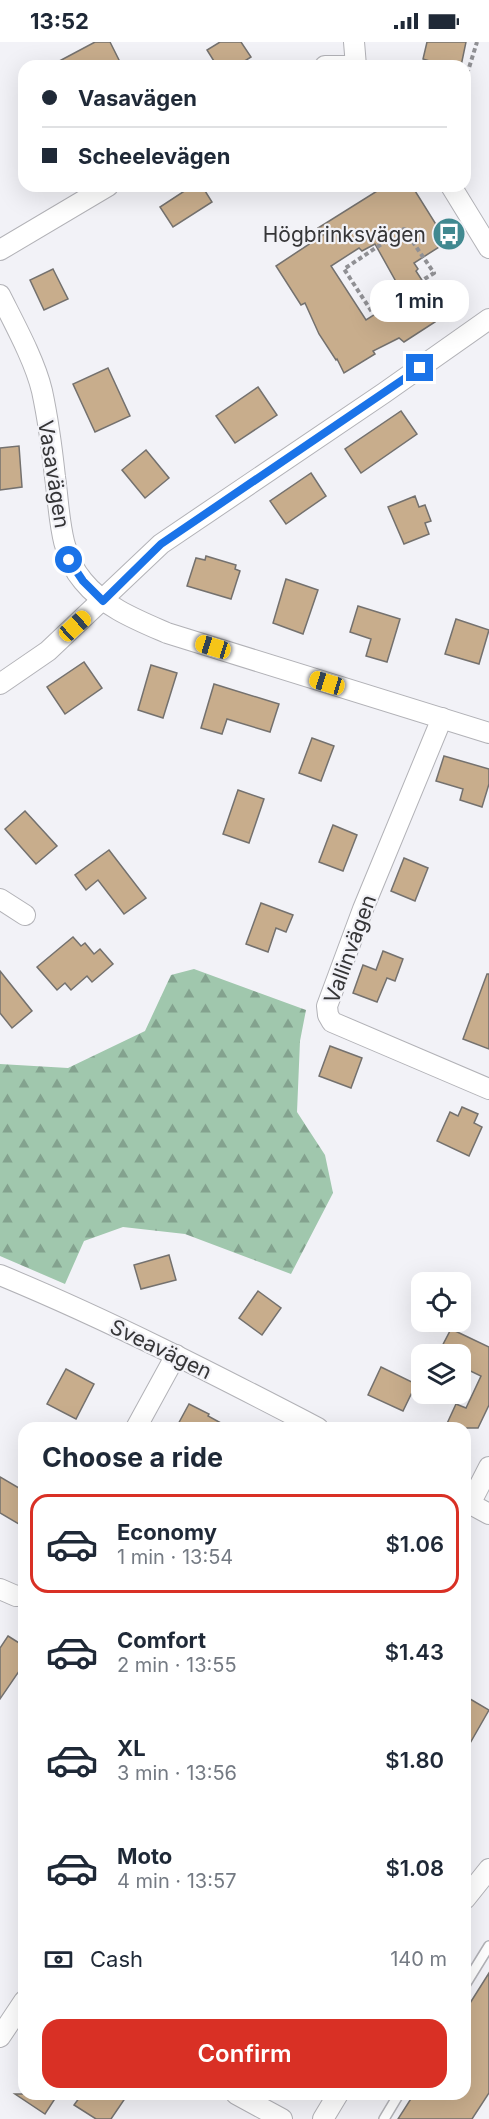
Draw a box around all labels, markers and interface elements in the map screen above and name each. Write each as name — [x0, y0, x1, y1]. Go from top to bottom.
text: 13:52 — [30, 8, 89, 34]
text: Vasavägen — [78, 85, 197, 111]
text: Scheelevägen — [78, 143, 230, 169]
bus stop icon: Högbrinksvägen — [431, 216, 467, 252]
place label: Högbrinksvägen — [263, 222, 426, 247]
callout: 1 min — [370, 281, 470, 323]
text: 1 min — [395, 289, 444, 313]
route end — [406, 354, 433, 381]
street label: Vasavägen — [33, 418, 75, 530]
route start — [55, 546, 82, 573]
car — [56, 607, 94, 645]
car — [193, 633, 233, 661]
car — [307, 669, 347, 697]
street label: Vallinvägen — [319, 891, 381, 1007]
map controls — [411, 1272, 471, 1404]
button: locate — [411, 1272, 471, 1332]
street label: Sveavägen — [106, 1314, 216, 1384]
button: layers — [411, 1344, 471, 1404]
text: Choose a ride — [42, 1441, 223, 1474]
icon: car — [45, 1517, 99, 1571]
text: Economy — [117, 1519, 217, 1545]
text: $1.06 — [385, 1531, 444, 1557]
text: 1 min · 13:54 — [117, 1545, 233, 1569]
icon: car — [45, 1625, 99, 1679]
text: Comfort — [117, 1627, 206, 1653]
text: $1.43 — [385, 1639, 444, 1665]
text: 2 min · 13:55 — [117, 1653, 237, 1677]
icon: car — [45, 1733, 99, 1787]
text: XL — [117, 1735, 146, 1761]
text: $1.80 — [385, 1747, 444, 1773]
text: 3 min · 13:56 — [117, 1761, 237, 1785]
icon: car — [45, 1841, 99, 1895]
text: Moto — [117, 1843, 172, 1869]
text: $1.08 — [385, 1855, 444, 1881]
text: 4 min · 13:57 — [117, 1869, 236, 1893]
icon: cash — [42, 1943, 75, 1976]
text: Cash — [90, 1946, 143, 1972]
text: 140 m — [390, 1947, 447, 1971]
button: Confirm — [42, 2019, 447, 2088]

